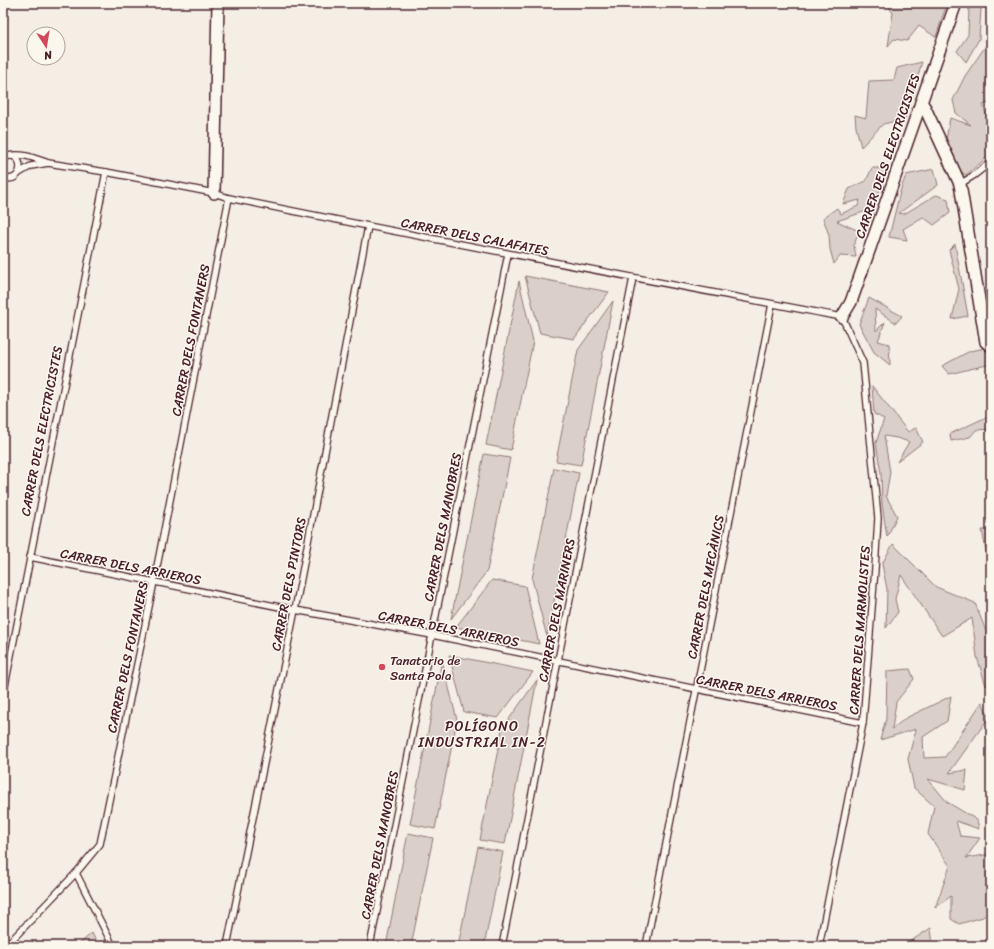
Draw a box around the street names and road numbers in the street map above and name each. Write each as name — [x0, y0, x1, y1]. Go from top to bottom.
street label: CARRER DELS ELECTRICISTES — [848, 71, 926, 242]
street label: CARRER DELS CALAFATES — [399, 211, 551, 262]
street label: CARRER DELS FONTANERS — [164, 262, 217, 418]
street label: CARRER DELS ELECTRICISTES — [14, 344, 69, 518]
street label: CARRER DELS MANOBRES — [417, 451, 468, 603]
street label: CARRER DELS MECÀNICS — [680, 513, 731, 661]
street label: CARRER DELS PINTORS — [264, 515, 313, 653]
street label: CARRER DELS MARINERS — [531, 536, 582, 684]
street label: CARRER DELS ARRIEROS — [58, 542, 203, 591]
street label: CARRER DELS MARMOLISTES — [842, 545, 877, 715]
street label: CARRER DELS FONTANERS — [100, 579, 155, 735]
street label: CARRER DELS ARRIEROS — [376, 604, 521, 653]
street label: CARRER DELS ARRIEROS — [694, 668, 839, 717]
street label: CARRER DELS MANOBRES — [354, 769, 405, 921]

